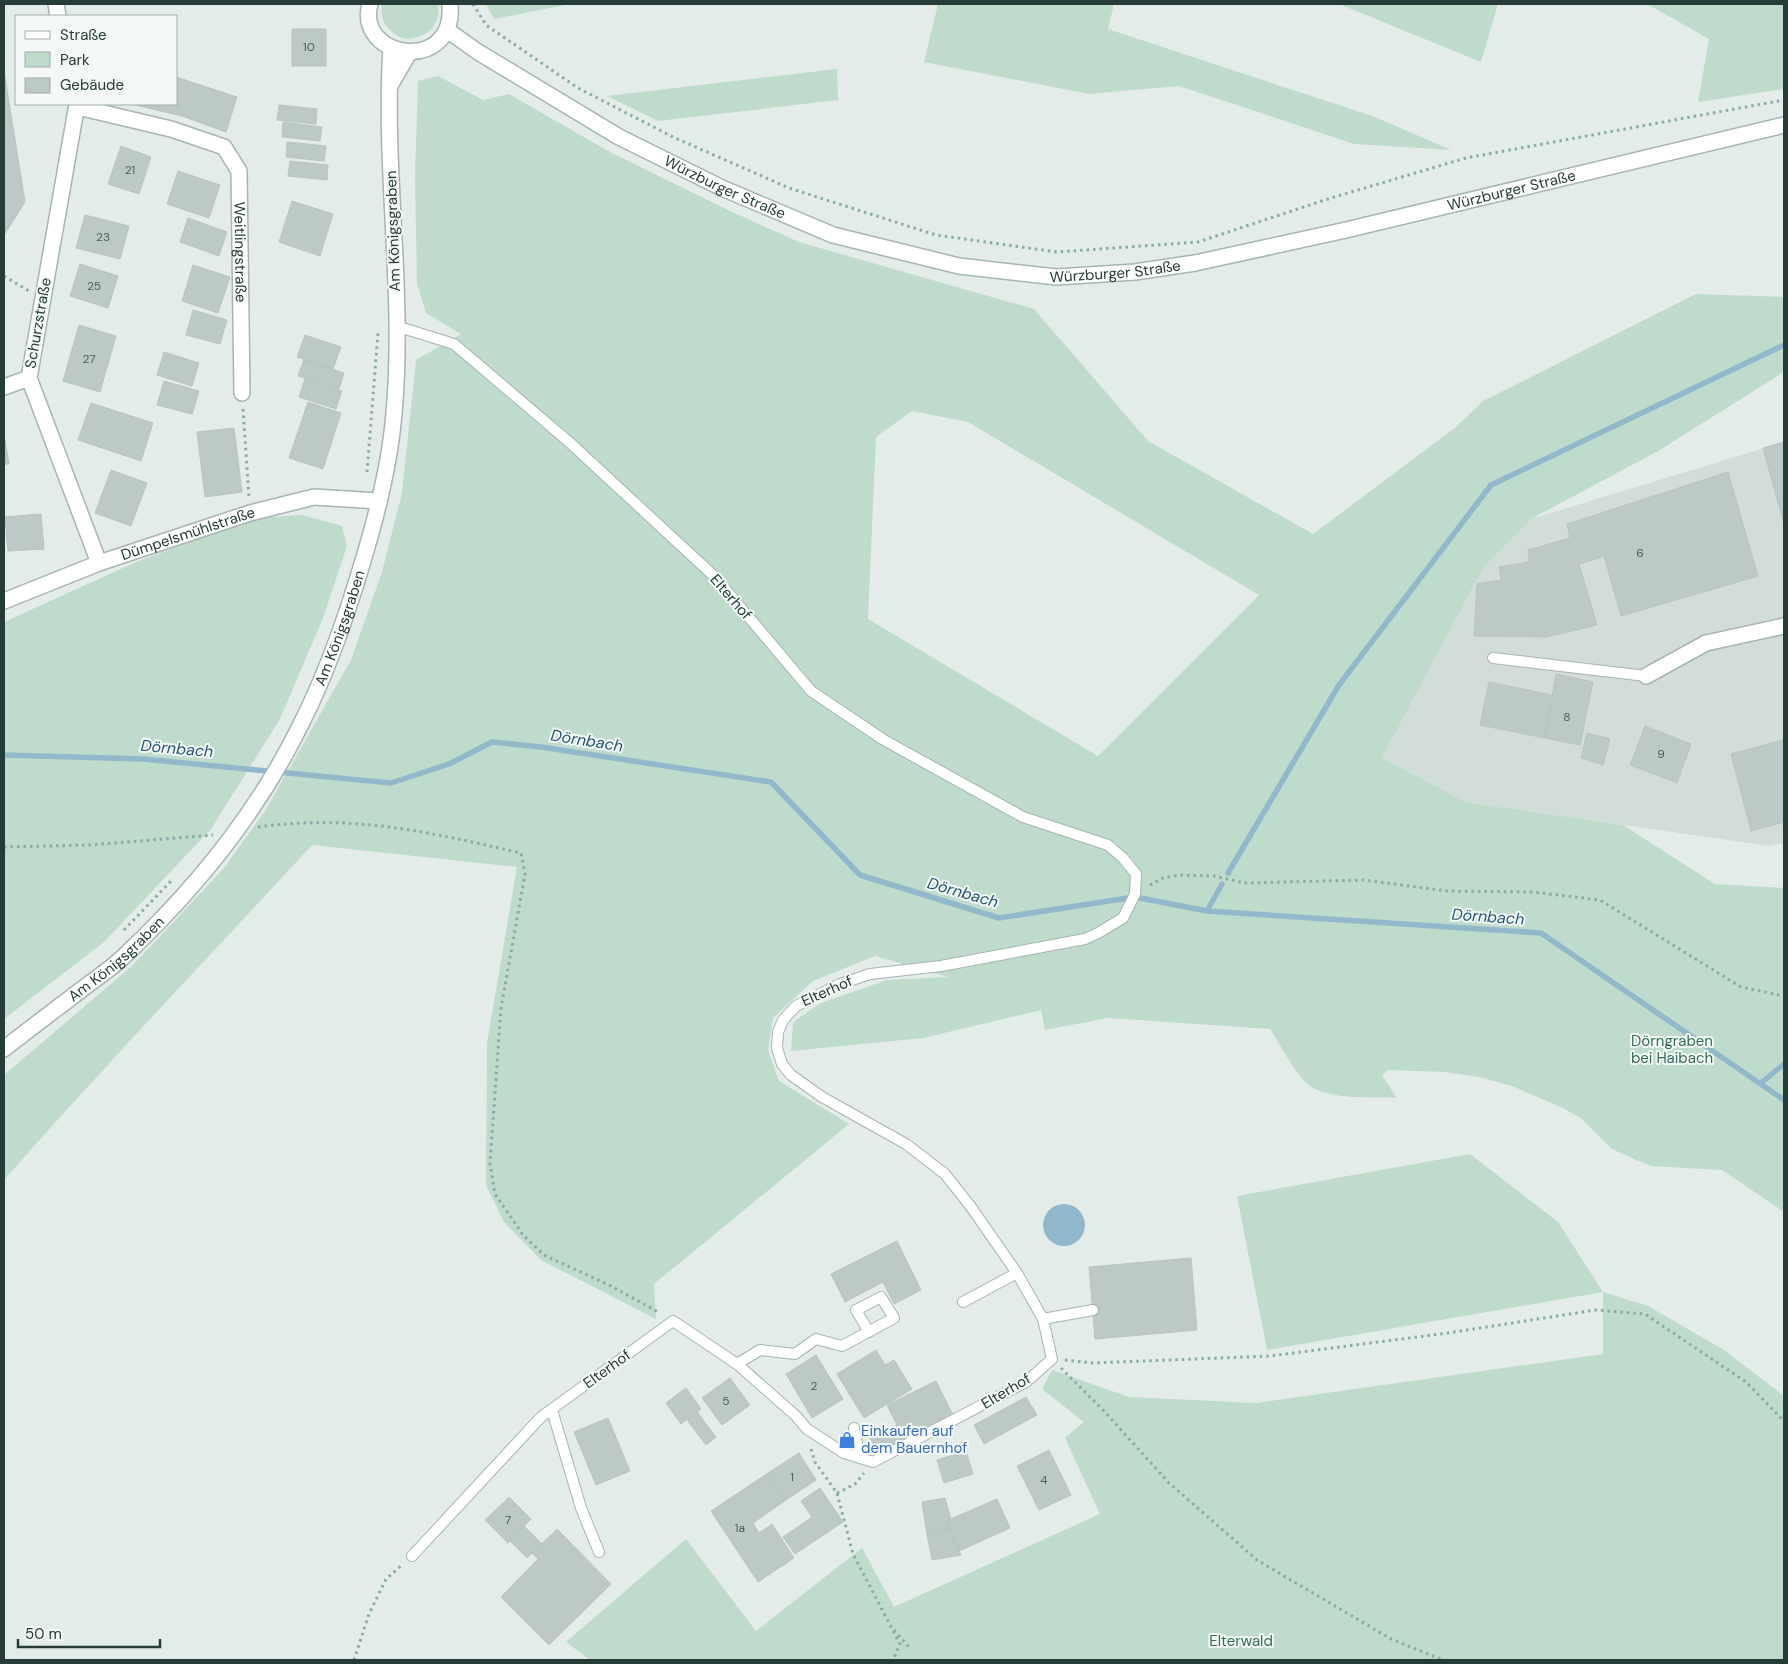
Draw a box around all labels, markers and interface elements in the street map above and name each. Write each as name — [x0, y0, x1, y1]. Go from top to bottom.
legend — [15, 15, 178, 105]
text: Straße — [60, 25, 107, 45]
house number: 10 — [303, 39, 315, 55]
text: Park — [60, 50, 90, 70]
text: Gebäude — [60, 75, 124, 95]
street label: Würzburger Straße — [661, 151, 789, 224]
house number: 21 — [125, 162, 135, 178]
street label: Würzburger Straße — [1445, 165, 1578, 215]
street label: Am Königsgraben — [381, 170, 405, 292]
street label: Weitlingstraße — [229, 202, 251, 303]
house number: 23 — [96, 229, 110, 245]
street label: Würzburger Straße — [1049, 255, 1182, 287]
street label: Schurzstraße — [20, 276, 56, 370]
house number: 25 — [87, 278, 101, 294]
house number: 27 — [82, 351, 96, 367]
street label: Dümpelsmühlstraße — [118, 502, 257, 565]
house number: 6 — [1636, 545, 1644, 561]
street label: Am Königsgraben — [310, 568, 370, 689]
street label: Elterhof — [706, 570, 756, 624]
house number: 8 — [1563, 709, 1571, 725]
water label: Dörnbach — [549, 724, 625, 757]
water label: Dörnbach — [140, 735, 214, 762]
house number: 9 — [1657, 746, 1665, 762]
water label: Dörnbach — [925, 872, 1001, 913]
water label: Dörnbach — [1451, 903, 1525, 930]
street label: Am Königsgraben — [64, 912, 169, 1006]
street label: Elterhof — [798, 971, 856, 1011]
park label: Dörngraben bei Haibach — [1631, 1031, 1713, 1068]
street label: Elterhof — [579, 1345, 635, 1393]
street label: Elterhof — [978, 1368, 1034, 1414]
house number: 2 — [811, 1378, 818, 1394]
house number: 5 — [722, 1393, 730, 1409]
place label: Einkaufen auf dem Bauernhof — [861, 1421, 967, 1458]
shop icon: Einkaufen auf dem Bauernhof — [837, 1430, 857, 1450]
house number: 1 — [790, 1469, 794, 1485]
house number: 4 — [1040, 1472, 1048, 1488]
house number: 7 — [505, 1512, 511, 1528]
house number: 1a — [735, 1520, 745, 1536]
scale bar — [18, 1616, 160, 1648]
text: 50 m — [25, 1624, 62, 1644]
park label: Elterwald — [1209, 1631, 1273, 1651]

